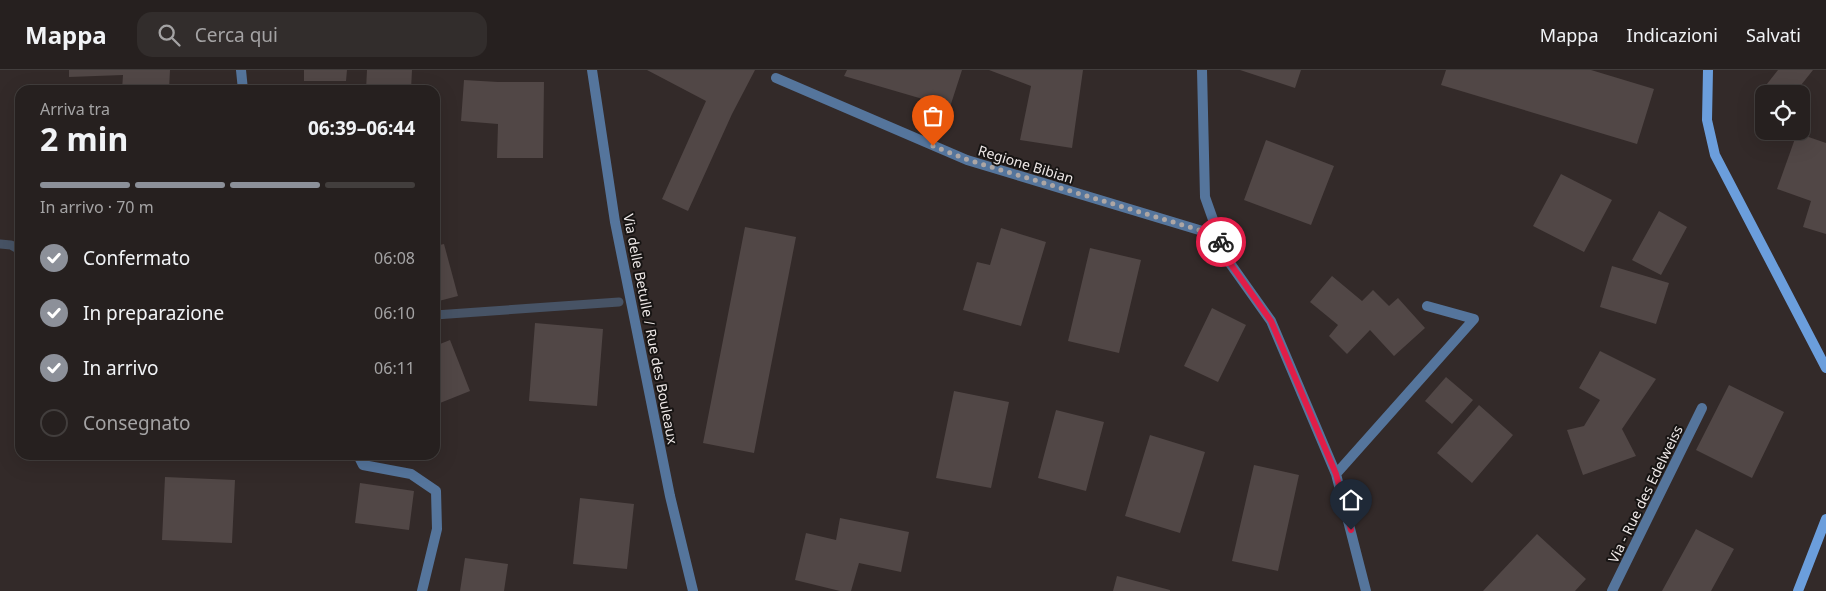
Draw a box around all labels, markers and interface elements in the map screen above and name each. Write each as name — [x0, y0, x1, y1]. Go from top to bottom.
search box — [137, 12, 487, 57]
text: Mappa — [25, 18, 107, 51]
icon: search — [155, 21, 183, 49]
text: Cerca qui — [195, 22, 278, 48]
text: Mappa — [1540, 23, 1599, 47]
text: Indicazioni — [1627, 23, 1718, 47]
text: Salvati — [1746, 23, 1801, 47]
map controls — [1755, 85, 1810, 140]
button: locate — [1755, 85, 1810, 140]
pin — [912, 95, 954, 146]
text: Arriva tra — [40, 98, 110, 120]
icon: bag — [919, 102, 947, 130]
text: 06:39–06:44 — [308, 115, 415, 141]
text: 2 min — [40, 117, 128, 160]
street label: Regione Bibian — [976, 140, 1076, 188]
text: In arrivo · 70 m — [40, 196, 154, 218]
street label: Via delle Betulle / Rue des Bouleaux — [619, 212, 683, 446]
courier — [1196, 217, 1246, 267]
icon: bike — [1207, 228, 1235, 256]
icon: check — [40, 244, 68, 272]
text: Confermato — [83, 245, 190, 271]
text: 06:08 — [374, 247, 415, 269]
icon: check — [40, 299, 68, 327]
text: In preparazione — [83, 300, 224, 326]
text: 06:10 — [374, 302, 415, 324]
icon: check — [40, 354, 68, 382]
text: In arrivo — [83, 355, 159, 381]
text: 06:11 — [374, 357, 415, 379]
text: Consegnato — [83, 410, 191, 436]
street label: Via - Rue des Edelweiss — [1603, 422, 1687, 566]
pin — [1330, 479, 1372, 530]
icon: home — [1337, 486, 1365, 514]

